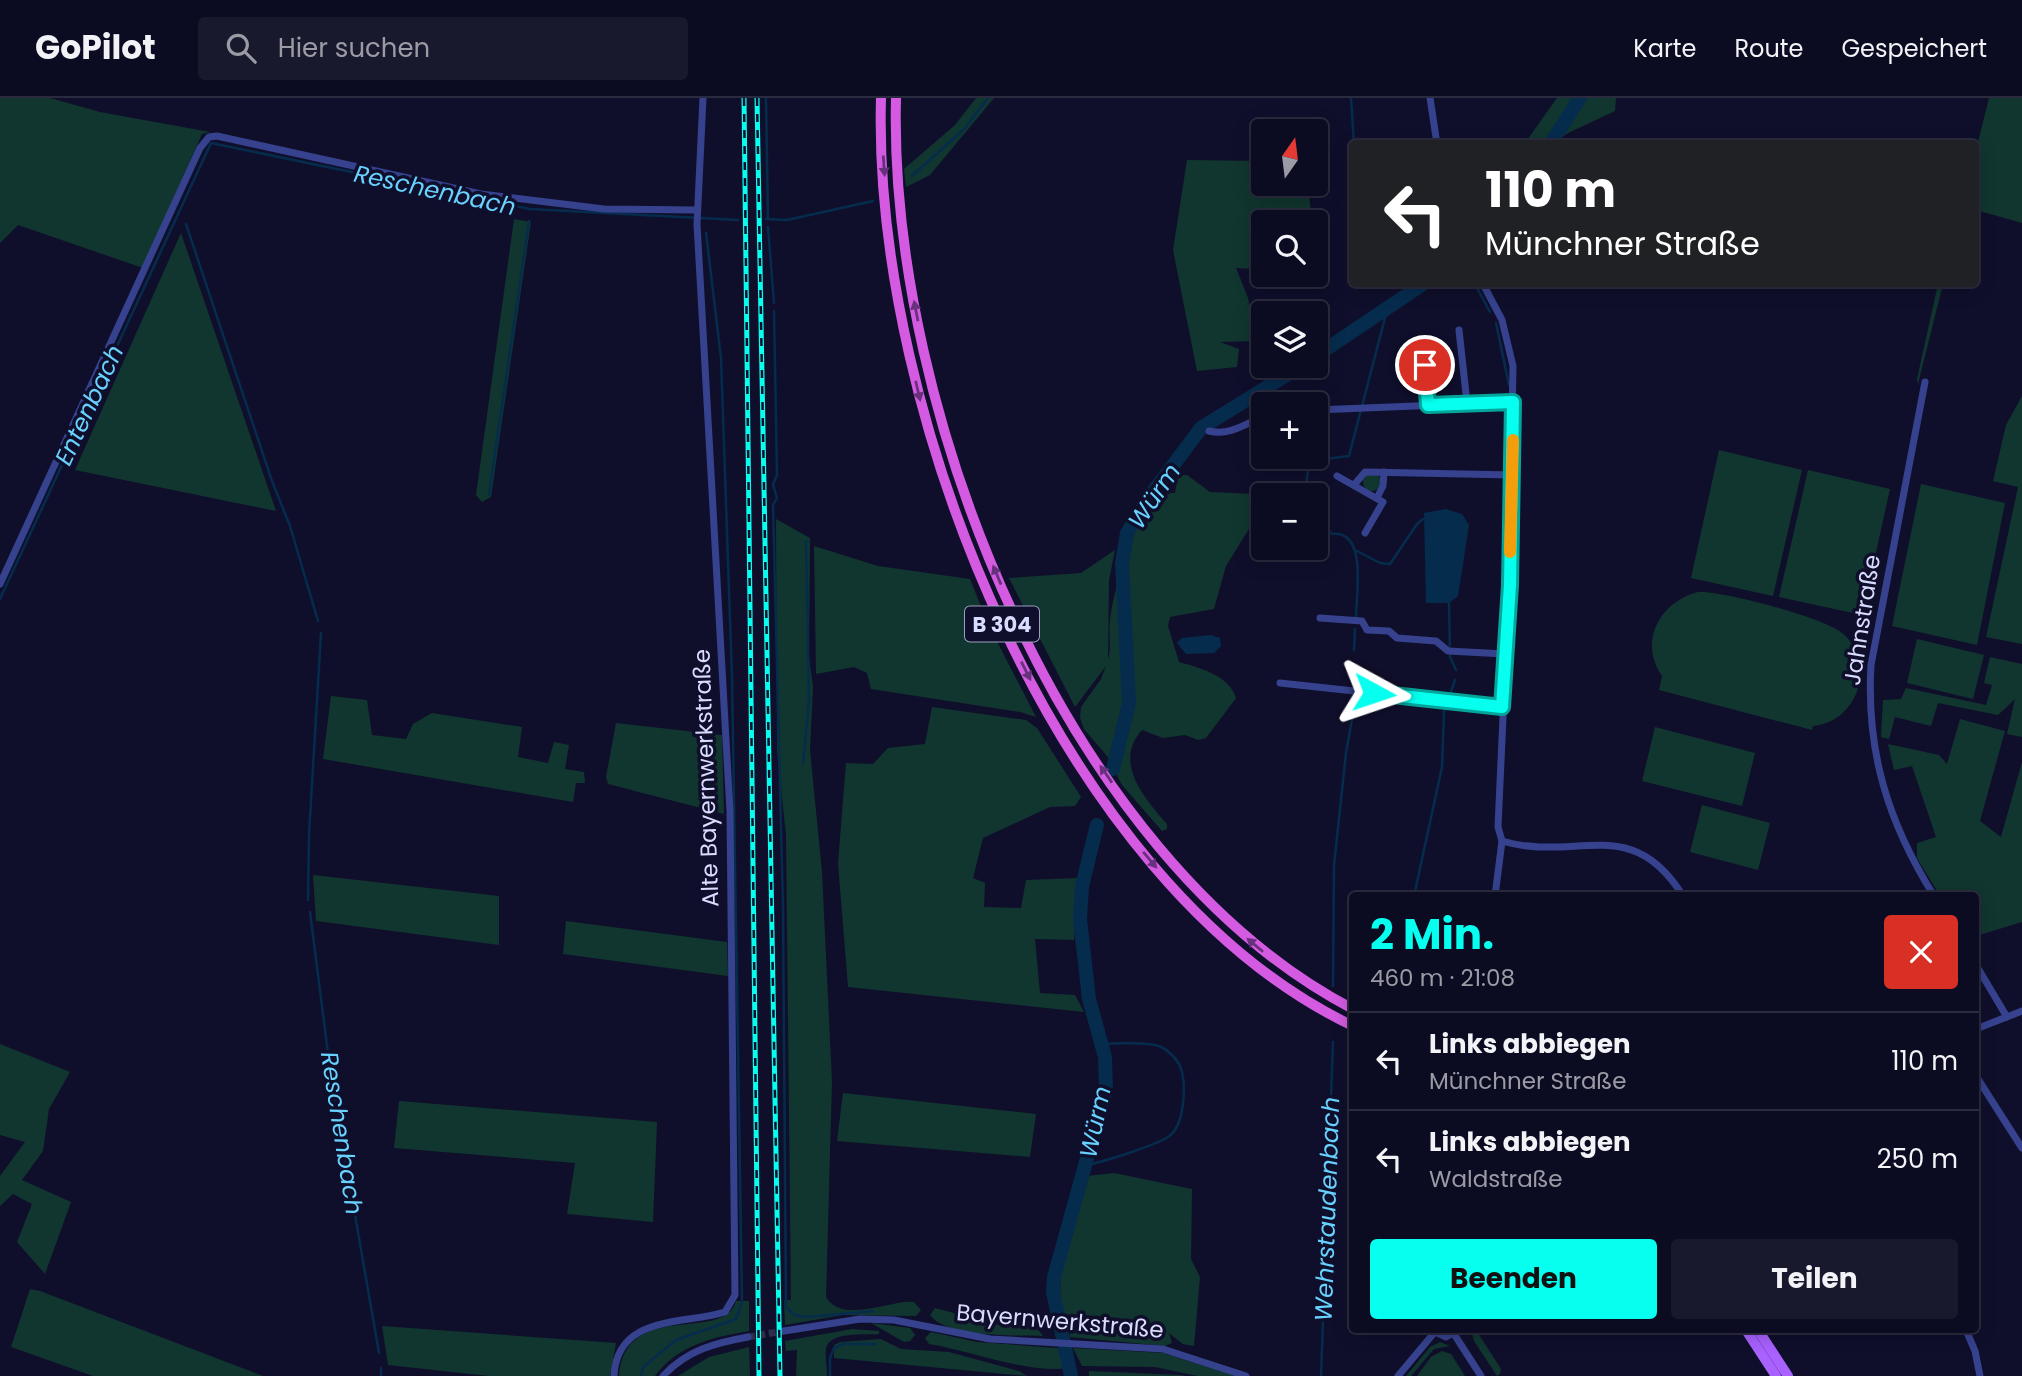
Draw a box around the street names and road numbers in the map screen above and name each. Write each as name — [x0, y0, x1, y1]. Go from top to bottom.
street label: Jahnstraße — [1836, 553, 1888, 687]
road number: B 304 — [965, 606, 1039, 642]
street label: Alte Bayernwerkstraße — [686, 648, 726, 908]
street label: Bayernwerkstraße — [955, 1296, 1165, 1346]

